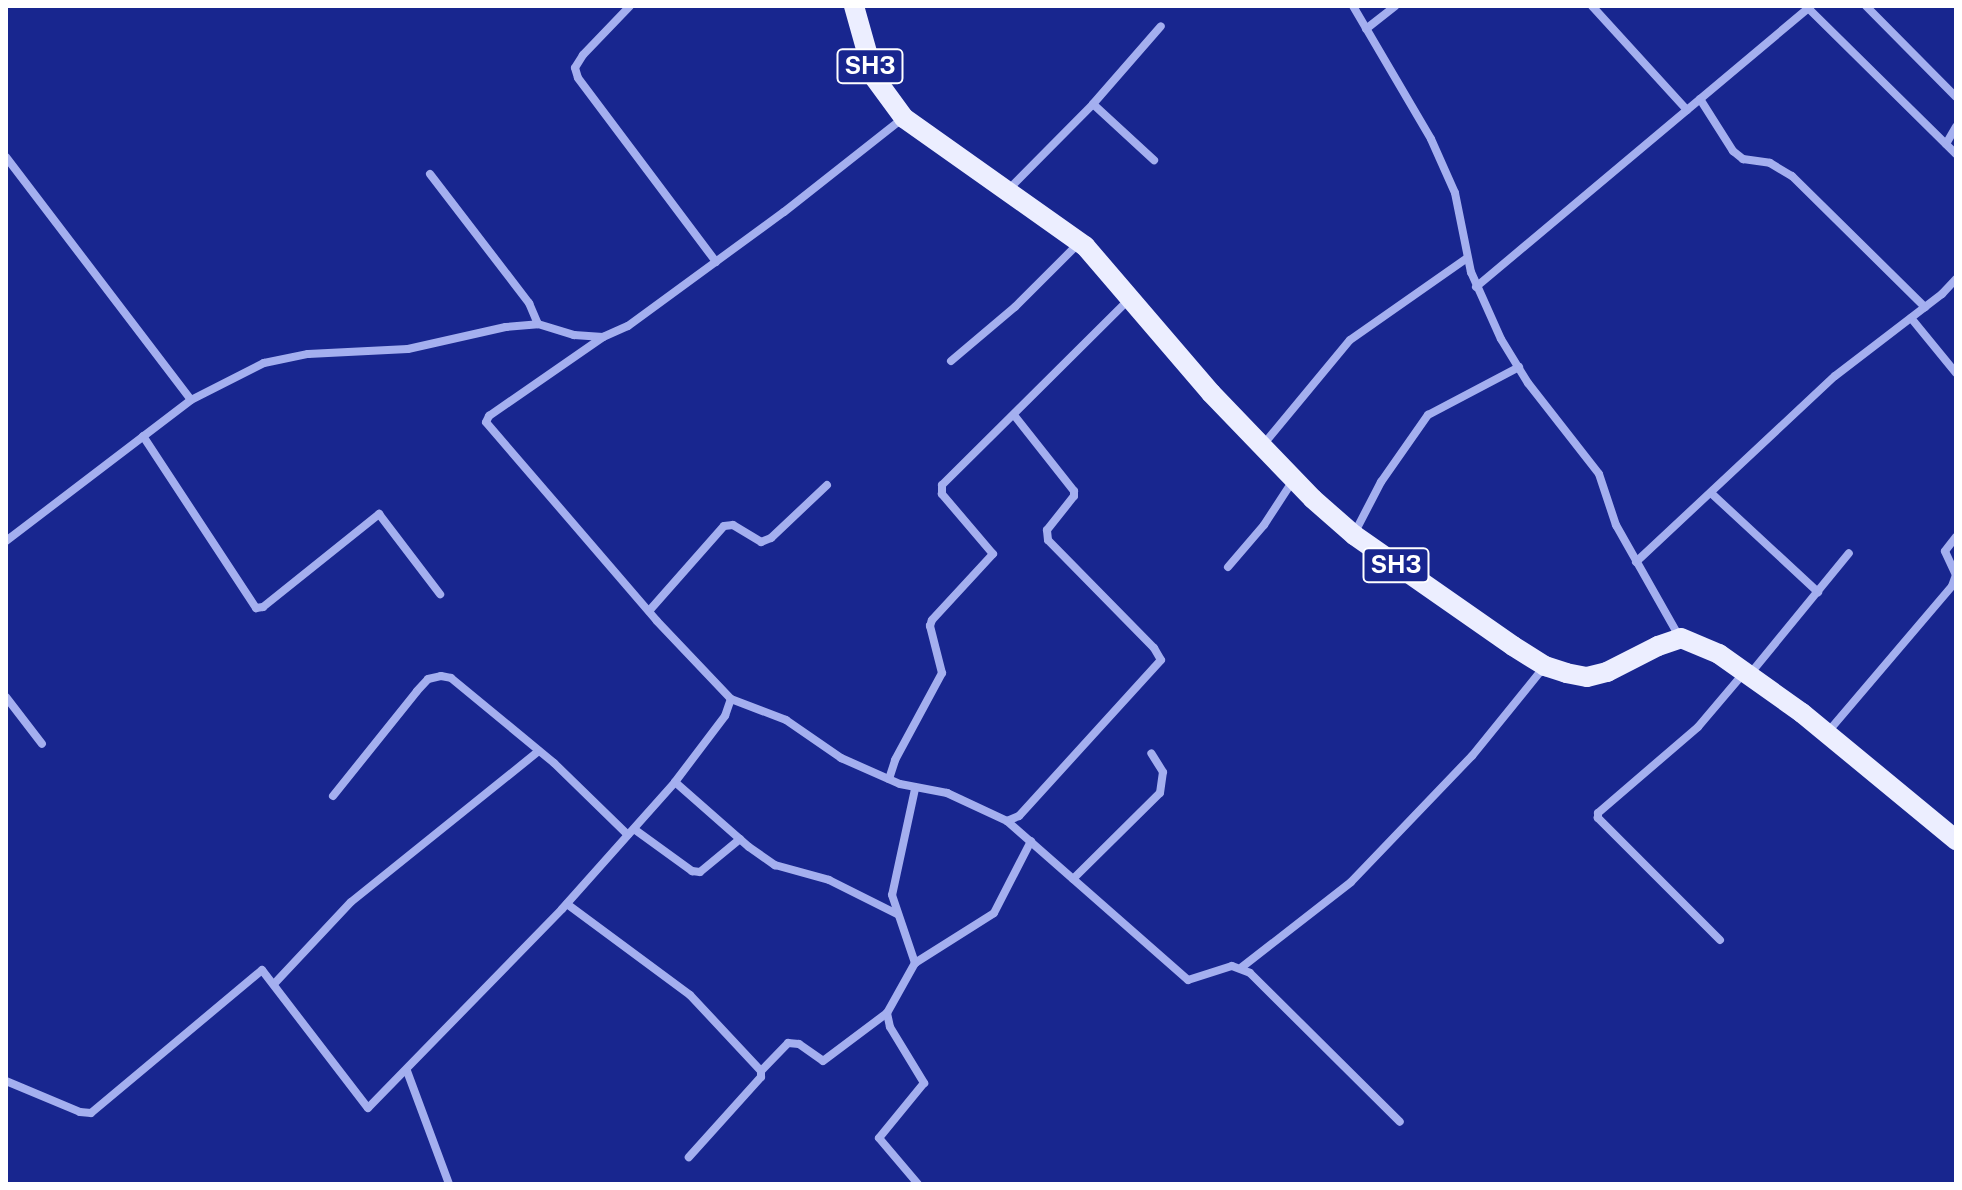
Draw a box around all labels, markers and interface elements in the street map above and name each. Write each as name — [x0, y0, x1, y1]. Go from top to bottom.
road number: SH3 — [836, 46, 904, 86]
road number: SH3 — [1362, 545, 1430, 585]

